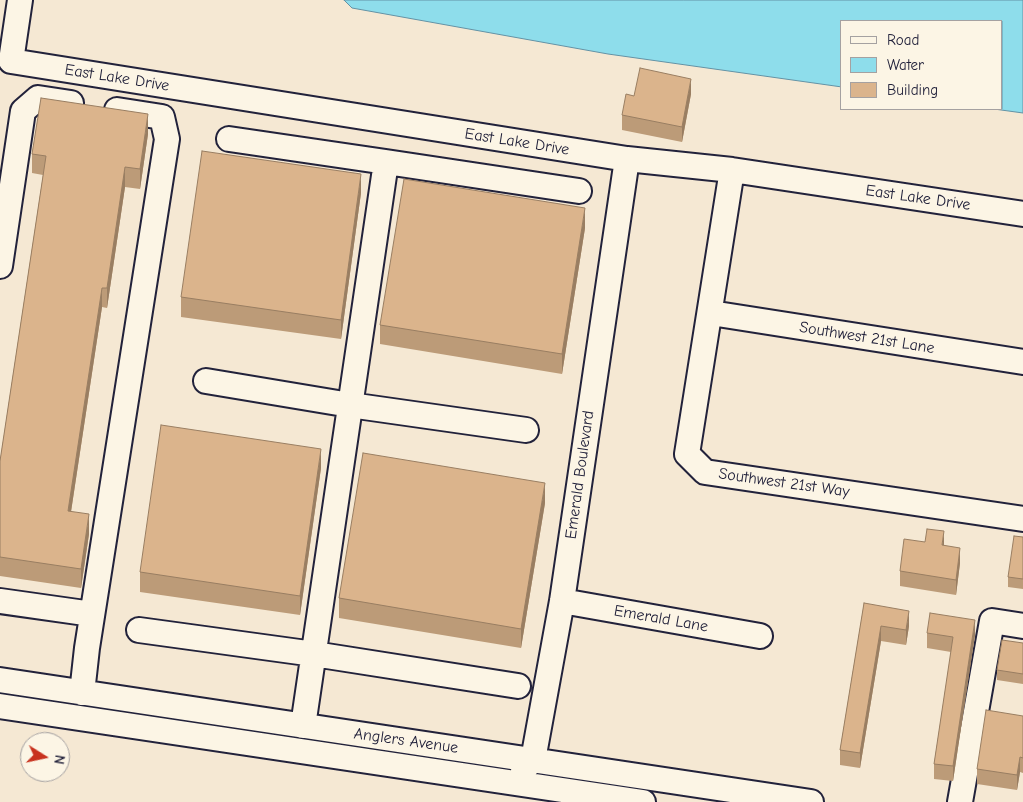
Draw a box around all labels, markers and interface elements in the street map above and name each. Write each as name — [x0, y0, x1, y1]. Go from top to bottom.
legend — [840, 20, 1003, 110]
text: Road — [887, 31, 919, 49]
text: Water — [887, 56, 924, 74]
street label: East Lake Drive — [63, 60, 171, 96]
text: Building — [887, 81, 938, 99]
street label: East Lake Drive — [463, 124, 571, 160]
street label: East Lake Drive — [864, 181, 972, 215]
street label: Southwest 21st Lane — [798, 318, 936, 358]
street label: Emerald Boulevard — [561, 410, 599, 540]
street label: Southwest 21st Way — [717, 464, 851, 502]
street label: Emerald Lane — [612, 601, 710, 637]
street label: Anglers Avenue — [353, 724, 459, 758]
north arrow — [20, 732, 70, 782]
text: N — [50, 754, 68, 765]

